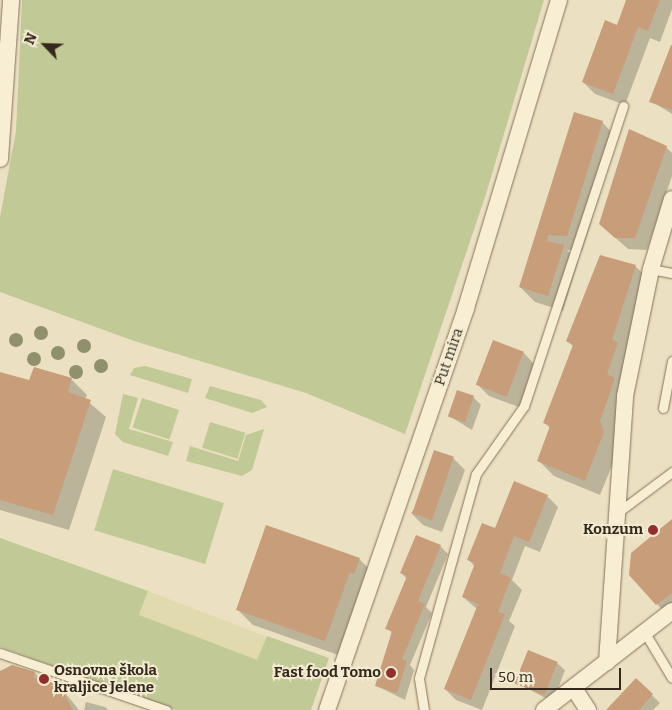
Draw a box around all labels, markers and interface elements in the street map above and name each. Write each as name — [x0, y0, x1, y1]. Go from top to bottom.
north arrow — [20, 20, 70, 70]
text: N — [21, 30, 41, 47]
street label: Put mira — [431, 326, 467, 388]
place label: Konzum — [583, 521, 643, 539]
marker: Konzum — [647, 524, 659, 536]
scale bar — [492, 658, 623, 690]
place label: Osnovna škola kraljice Jelene — [54, 661, 157, 696]
place label: Fast food Tomo — [274, 664, 381, 682]
marker: Fast food Tomo — [385, 667, 397, 679]
text: 50 m — [498, 668, 533, 686]
marker: Osnovna škola kraljice Jelene — [38, 673, 50, 685]

